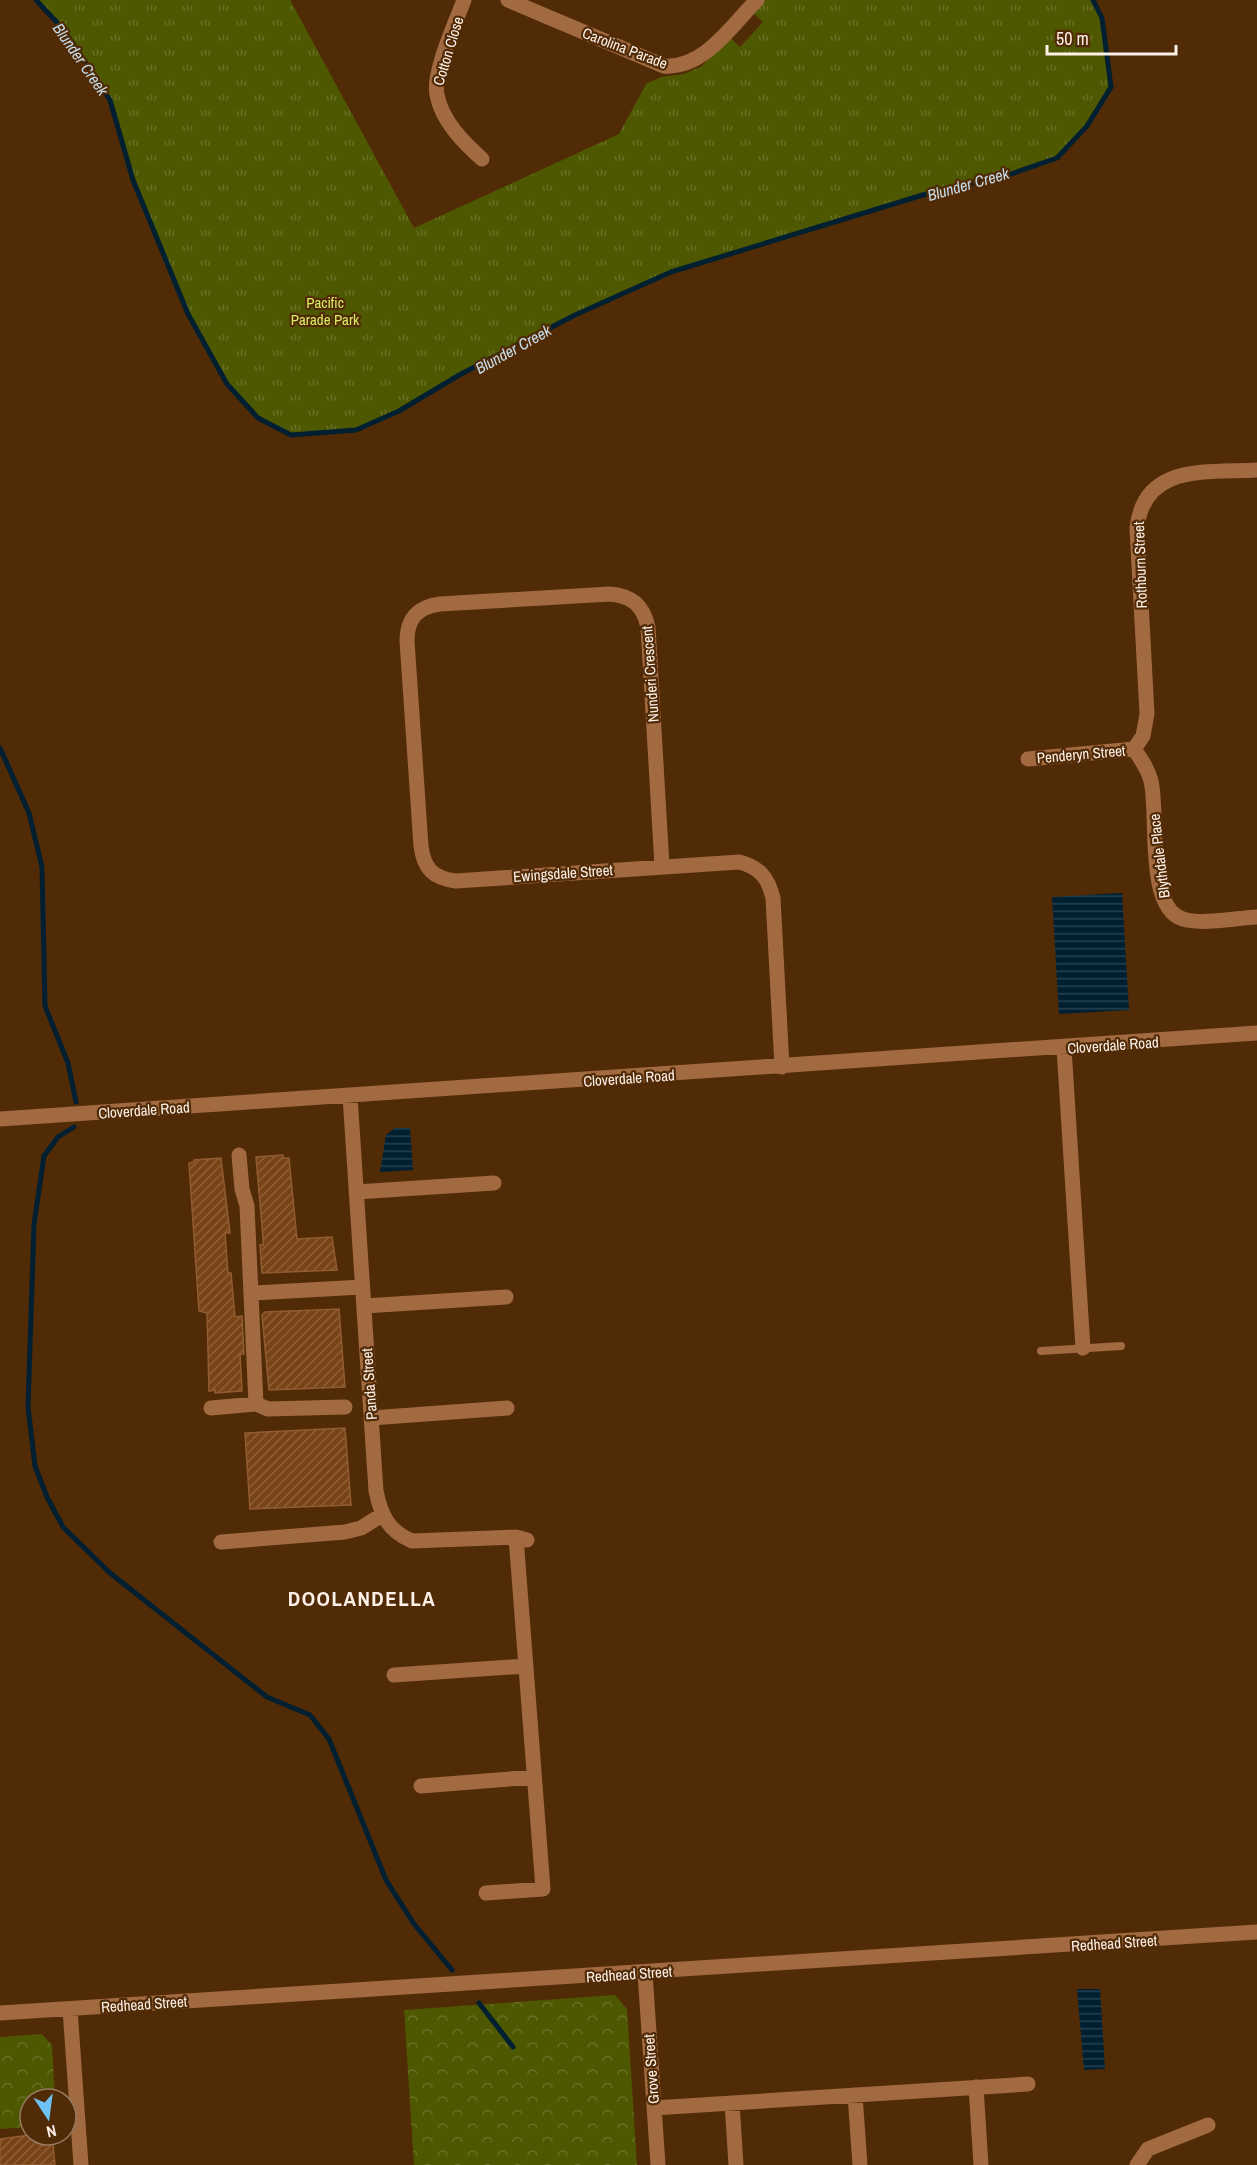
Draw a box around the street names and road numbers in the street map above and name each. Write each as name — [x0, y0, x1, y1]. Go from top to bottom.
street label: Cotton Close — [428, 14, 468, 88]
street label: Carolina Parade — [579, 22, 671, 74]
street label: Rothburn Street — [1128, 521, 1152, 609]
street label: Nunderi Crescent — [636, 625, 664, 723]
street label: Penderyn Street — [1036, 740, 1127, 768]
street label: Blythdale Place — [1143, 812, 1175, 899]
street label: Ewingsdale Street — [512, 859, 614, 887]
street label: Cloverdale Road — [1067, 1031, 1159, 1059]
street label: Cloverdale Road — [583, 1064, 675, 1092]
street label: Cloverdale Road — [98, 1096, 190, 1124]
street label: Panda Street — [356, 1347, 382, 1421]
street label: Redhead Street — [1070, 1929, 1158, 1956]
street label: Redhead Street — [585, 1960, 673, 1987]
street label: Redhead Street — [100, 1990, 188, 2017]
street label: Grove Street — [638, 2033, 664, 2105]

